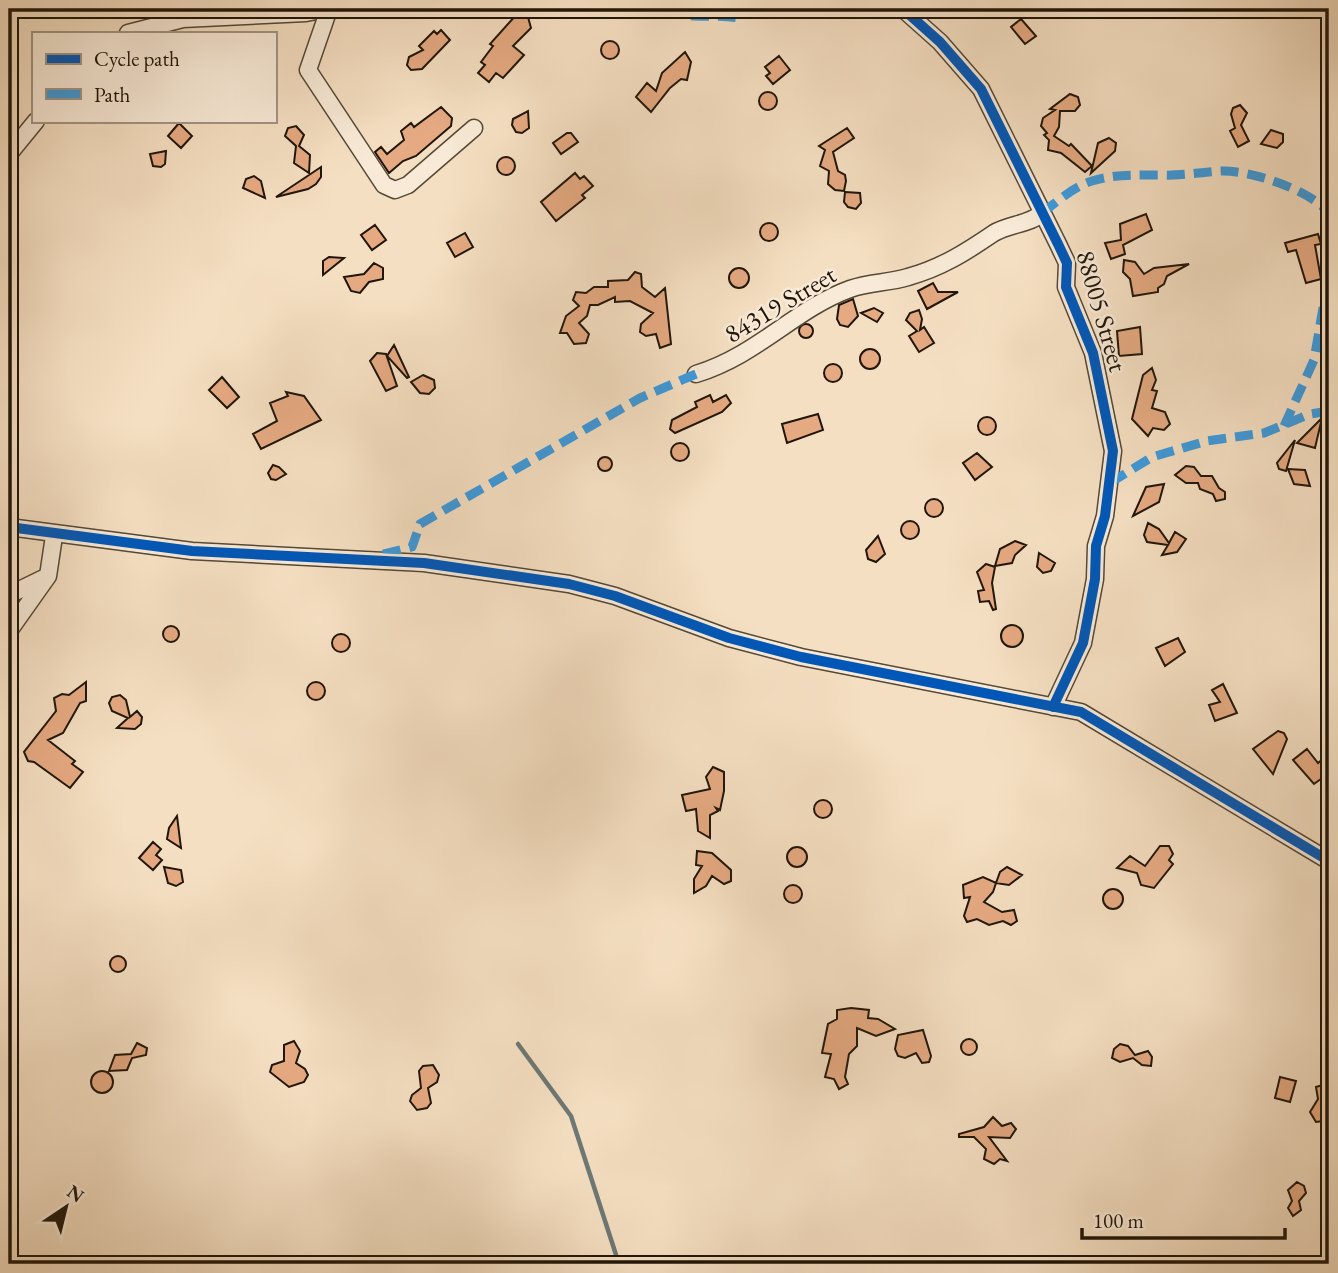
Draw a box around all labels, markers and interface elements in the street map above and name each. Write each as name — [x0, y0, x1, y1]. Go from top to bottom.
legend — [32, 32, 276, 122]
text: Cycle path — [94, 45, 180, 72]
text: Path — [94, 81, 131, 108]
street label: 88005 Street — [1068, 246, 1136, 376]
street label: 84319 Street — [718, 257, 842, 351]
north arrow — [32, 1172, 102, 1242]
text: N — [62, 1179, 89, 1208]
scale bar — [1082, 1196, 1286, 1240]
text: 100 m — [1093, 1207, 1144, 1234]

